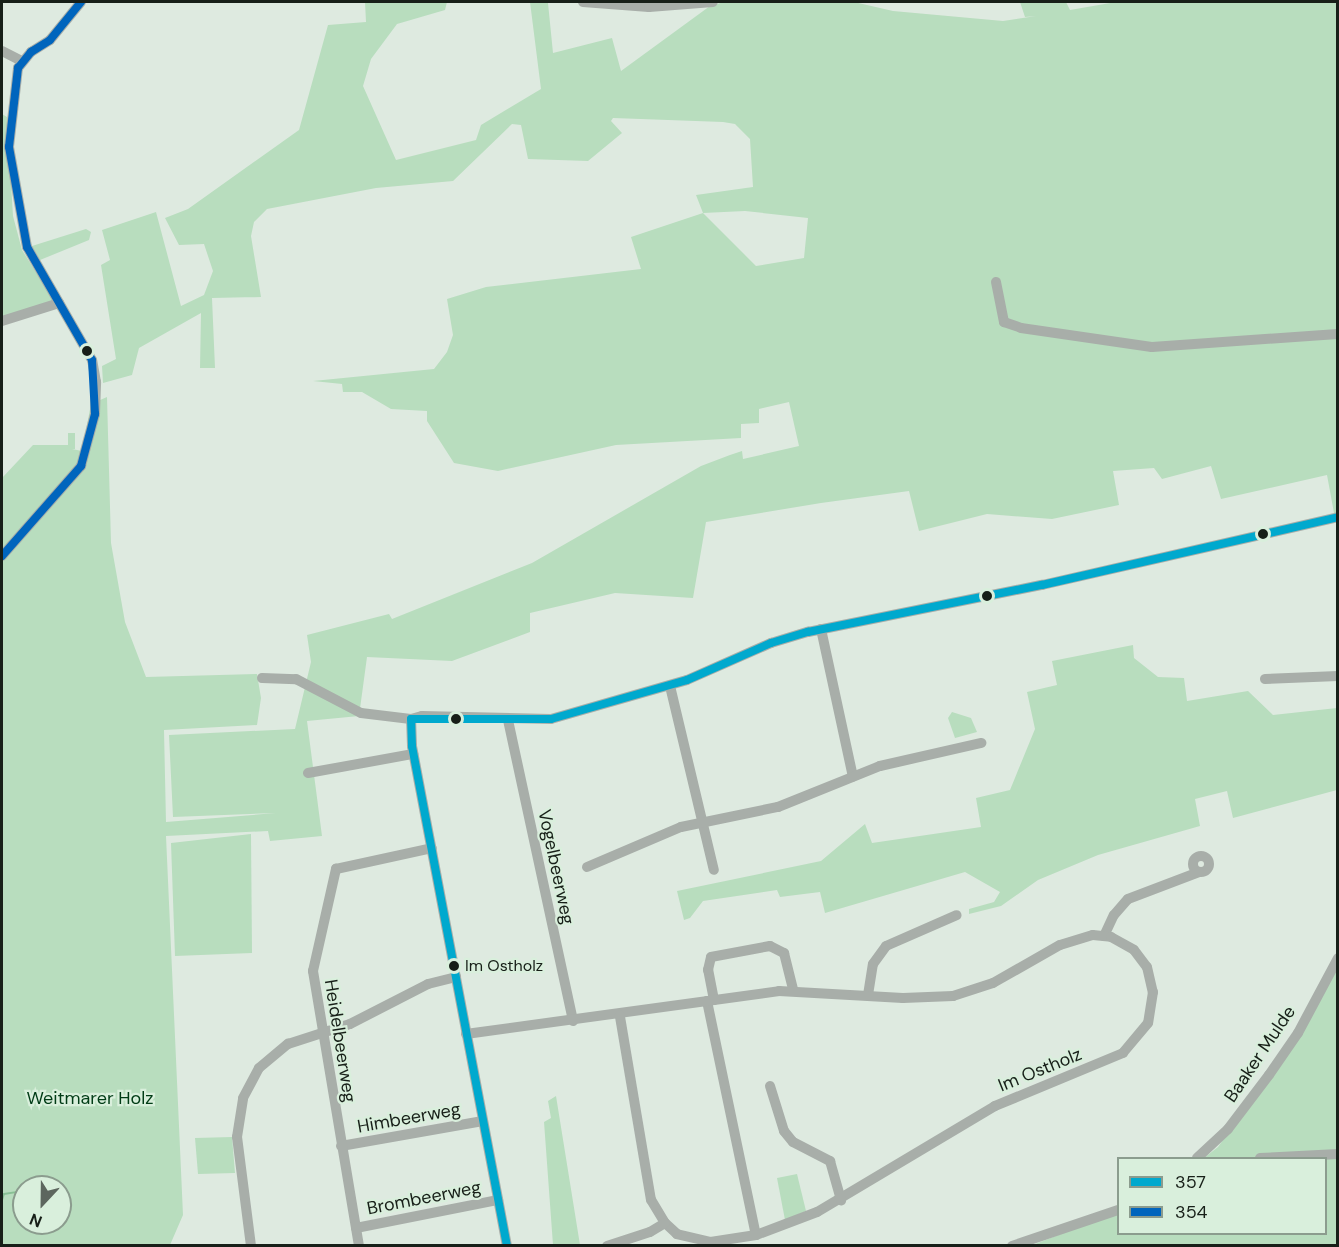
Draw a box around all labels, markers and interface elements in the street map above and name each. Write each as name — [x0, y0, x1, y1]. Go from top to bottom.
unlabelled marker — [81, 345, 93, 357]
unlabelled marker — [1257, 528, 1269, 540]
unlabelled marker — [981, 590, 993, 602]
unlabelled marker — [450, 713, 462, 725]
street label: Vogelbeerweg — [533, 807, 579, 927]
place label: Im Ostholz — [465, 956, 543, 976]
marker: Im Ostholz — [448, 960, 460, 972]
street label: Heidelbeerweg — [320, 978, 360, 1104]
street label: Baaker Mulde — [1220, 1002, 1300, 1106]
street label: Im Ostholz — [995, 1044, 1085, 1096]
park label: Weitmarer Holz — [26, 1087, 154, 1109]
street label: Himbeerweg — [356, 1098, 462, 1138]
legend — [1117, 1157, 1327, 1235]
text: 357 — [1175, 1170, 1206, 1194]
north arrow — [12, 1175, 72, 1235]
street label: Brombeerweg — [365, 1176, 483, 1220]
text: 354 — [1175, 1200, 1208, 1224]
text: N — [26, 1208, 45, 1232]

